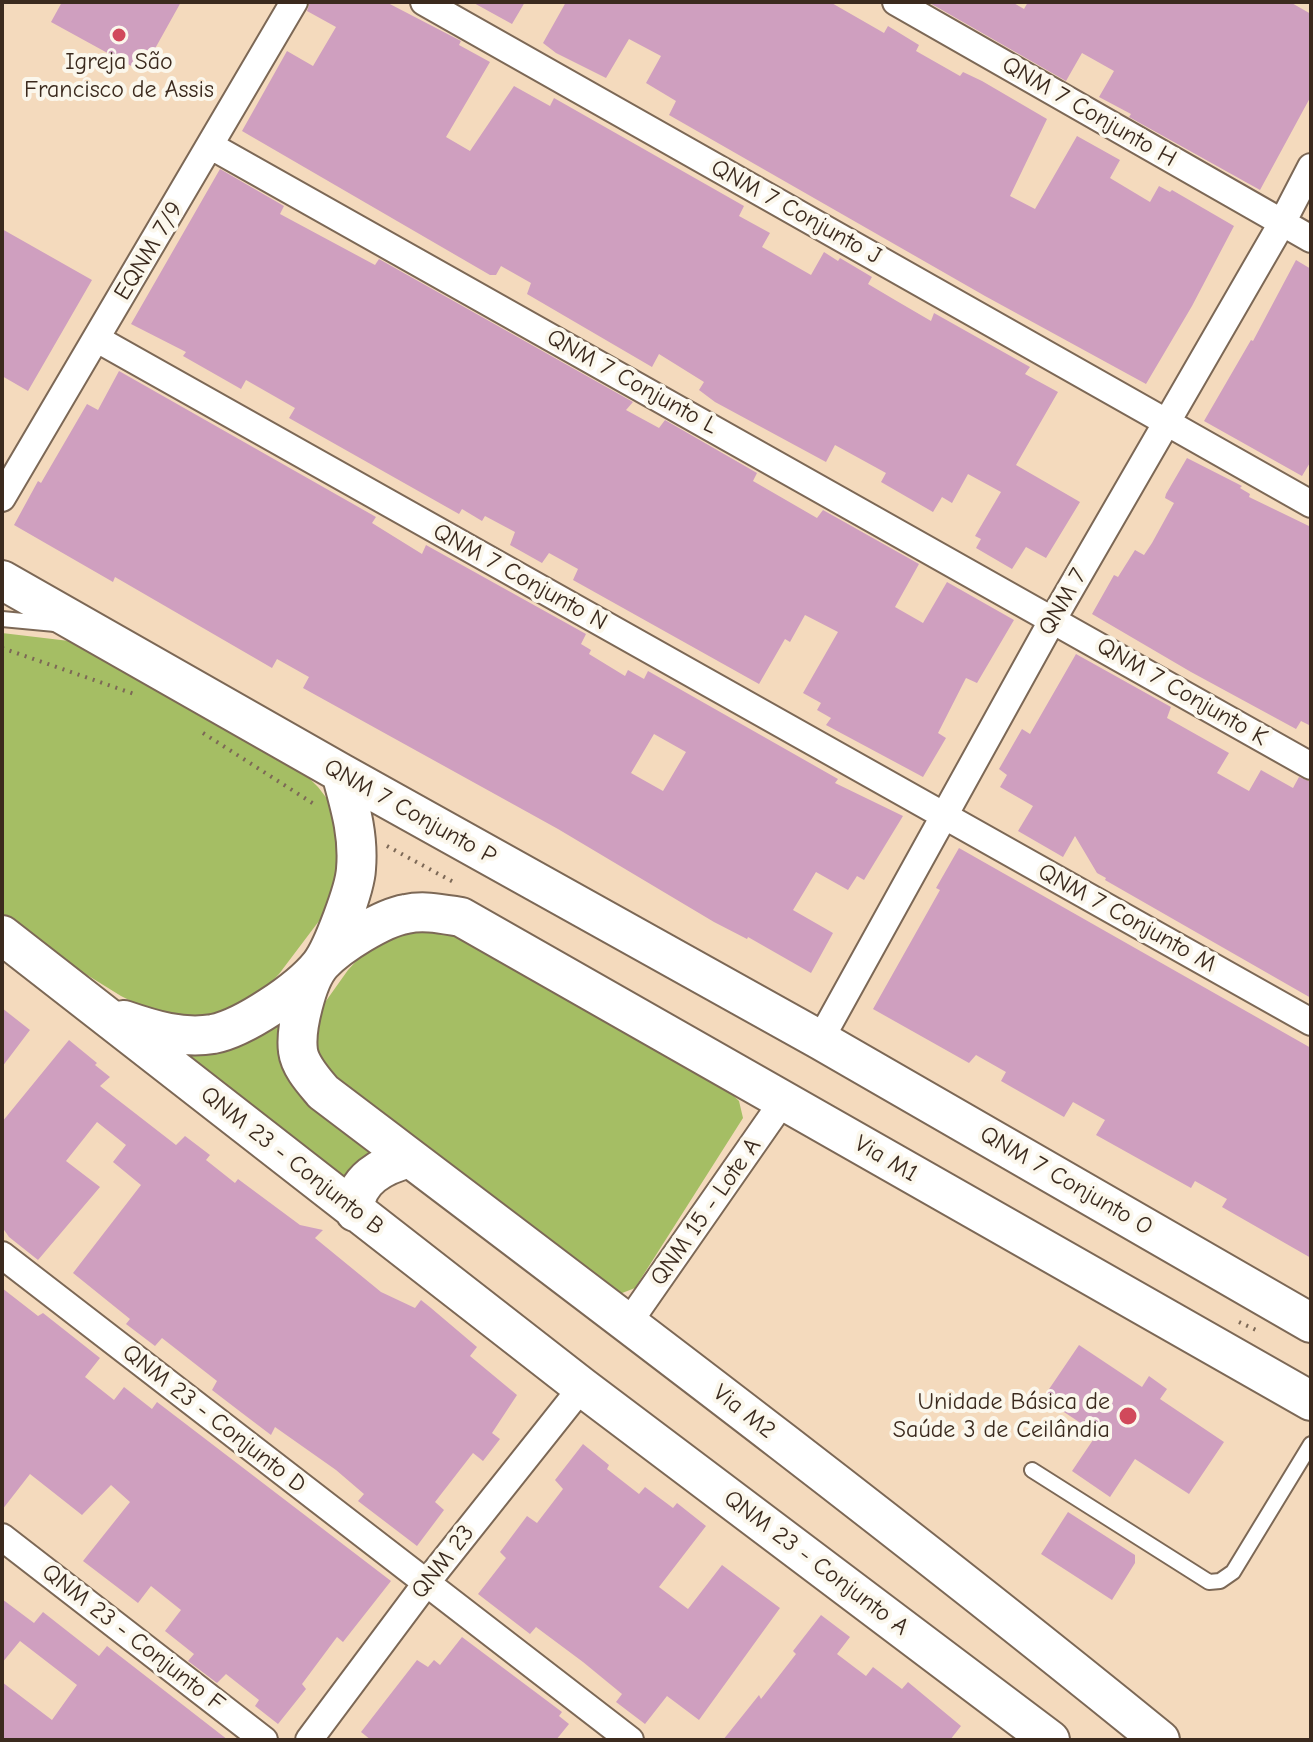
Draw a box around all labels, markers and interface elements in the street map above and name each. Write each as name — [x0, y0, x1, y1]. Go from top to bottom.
marker: Igreja São Francisco de Assis — [110, 26, 128, 44]
place label: Igreja São Francisco de Assis — [24, 48, 214, 104]
street label: QNM 7 Conjunto H — [997, 50, 1181, 174]
street label: QNM 7 Conjunto J — [706, 153, 886, 271]
street label: EQNM 7/9 — [108, 197, 190, 305]
street label: QNM 7 Conjunto L — [541, 323, 723, 441]
street label: QNM 7 Conjunto N — [428, 517, 612, 637]
street label: QNM 7 — [1032, 564, 1094, 640]
street label: QNM 7 Conjunto K — [1091, 631, 1273, 753]
street label: QNM 7 Conjunto P — [319, 753, 501, 871]
street label: QNM 7 Conjunto M — [1033, 857, 1221, 979]
street label: QNM 23 - Conjunto B — [195, 1080, 389, 1242]
street label: QNM 7 Conjunto O — [975, 1120, 1157, 1242]
street label: Via M1 — [849, 1129, 923, 1189]
street label: QNM 15 - Lote A — [644, 1133, 768, 1291]
street label: QNM 23 - Conjunto D — [116, 1338, 312, 1500]
street label: Via M2 — [707, 1379, 781, 1445]
place label: Unidade Básica de Saúde 3 de Ceilândia — [893, 1388, 1110, 1444]
marker: Unidade Básica de Saúde 3 de Ceilândia — [1117, 1405, 1139, 1427]
street label: QNM 23 - Conjunto A — [718, 1484, 914, 1642]
street label: QNM 23 — [405, 1519, 481, 1605]
street label: QNM 23 - Conjunto F — [36, 1558, 230, 1718]

